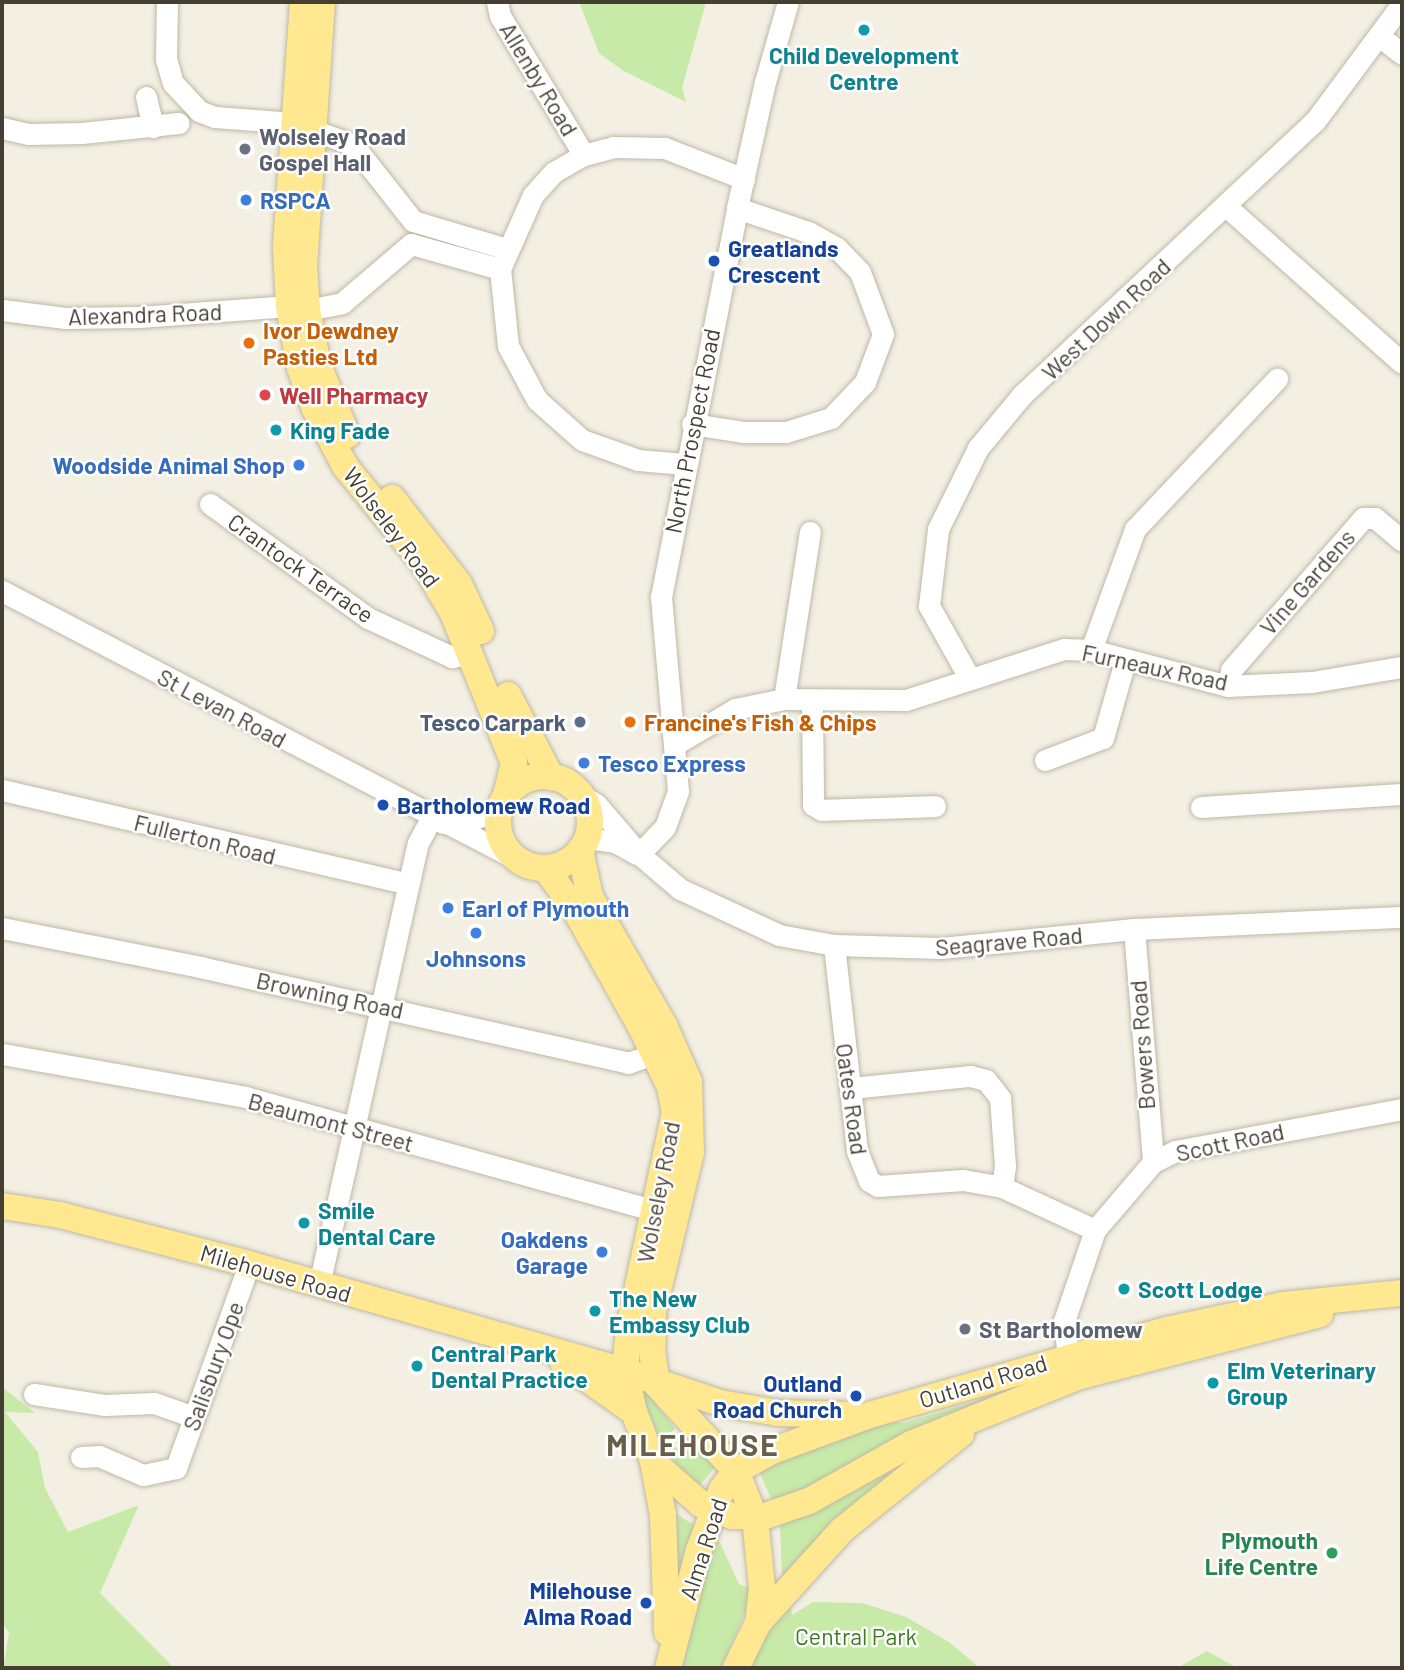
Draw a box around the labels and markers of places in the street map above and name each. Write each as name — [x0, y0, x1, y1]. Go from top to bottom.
marker: Child Development Centre — [856, 22, 872, 38]
place label: Child Development Centre — [769, 41, 959, 95]
place label: Wolseley Road Gospel Hall — [259, 122, 406, 176]
marker: Wolseley Road Gospel Hall — [237, 141, 253, 157]
place label: RSPCA — [260, 186, 331, 214]
marker: RSPCA — [238, 192, 254, 208]
place label: Greatlands Crescent — [728, 234, 838, 288]
marker: Greatlands Crescent — [706, 253, 722, 269]
place label: Ivor Dewdney Pasties Ltd — [263, 316, 399, 370]
marker: Ivor Dewdney Pasties Ltd — [241, 335, 257, 351]
place label: Well Pharmacy — [279, 381, 428, 409]
marker: Well Pharmacy — [257, 387, 273, 403]
place label: King Fade — [290, 416, 390, 444]
marker: King Fade — [268, 422, 284, 438]
place label: Woodside Animal Shop — [53, 451, 285, 479]
marker: Woodside Animal Shop — [291, 457, 307, 473]
place label: Tesco Carpark — [420, 708, 566, 736]
place label: Francine's Fish & Chips — [644, 708, 877, 736]
marker: Tesco Carpark — [572, 714, 588, 730]
marker: Francine's Fish & Chips — [622, 714, 638, 730]
place label: Tesco Express — [598, 749, 746, 777]
marker: Tesco Express — [576, 755, 592, 771]
place label: Bartholomew Road — [397, 791, 590, 819]
marker: Bartholomew Road — [375, 797, 391, 813]
place label: Earl of Plymouth — [462, 894, 629, 922]
marker: Earl of Plymouth — [440, 900, 456, 916]
marker: Johnsons — [468, 925, 484, 941]
place label: Johnsons — [426, 944, 526, 972]
place label: Smile Dental Care — [318, 1196, 436, 1250]
marker: Smile Dental Care — [296, 1215, 312, 1231]
place label: Oakdens Garage — [501, 1225, 588, 1279]
marker: Oakdens Garage — [594, 1244, 610, 1260]
place label: Scott Lodge — [1138, 1275, 1263, 1303]
marker: Scott Lodge — [1116, 1281, 1132, 1297]
place label: The New Embassy Club — [609, 1284, 750, 1338]
marker: The New Embassy Club — [587, 1303, 603, 1319]
place label: St Bartholomew — [979, 1315, 1143, 1343]
marker: St Bartholomew — [957, 1321, 973, 1337]
place label: Central Park Dental Practice — [431, 1339, 588, 1393]
place label: Elm Veterinary Group — [1227, 1356, 1376, 1410]
marker: Central Park Dental Practice — [409, 1358, 425, 1374]
place label: Outland Road Church — [713, 1369, 842, 1423]
marker: Elm Veterinary Group — [1205, 1375, 1221, 1391]
marker: Outland Road Church — [848, 1388, 864, 1404]
place label: Plymouth Life Centre — [1205, 1526, 1318, 1580]
marker: Plymouth Life Centre — [1324, 1545, 1340, 1561]
place label: Milehouse Alma Road — [523, 1576, 632, 1630]
marker: Milehouse Alma Road — [638, 1595, 654, 1611]

